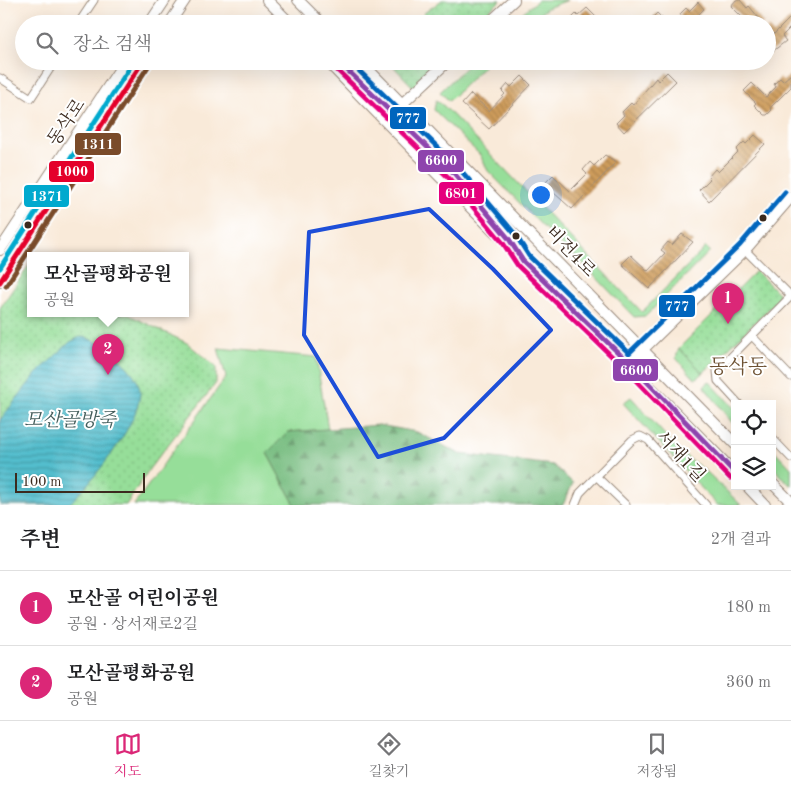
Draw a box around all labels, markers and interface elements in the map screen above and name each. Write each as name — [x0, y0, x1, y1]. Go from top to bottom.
search box — [15, 15, 776, 70]
icon: search — [33, 29, 61, 57]
text: 장소 검색 — [73, 36, 152, 55]
street label: 동삭로 — [44, 95, 89, 149]
line badge: 777 — [389, 106, 427, 130]
text: 777 — [396, 112, 420, 126]
line badge: 1311 — [74, 132, 122, 156]
text: 1311 — [82, 138, 114, 152]
line badge: 6600 — [417, 149, 465, 173]
text: 6600 — [425, 154, 457, 168]
line badge: 1000 — [48, 160, 95, 183]
text: 1000 — [56, 165, 88, 179]
line badge: 6801 — [438, 181, 485, 205]
your location — [528, 182, 554, 208]
line badge: 1371 — [23, 184, 70, 208]
text: 6801 — [445, 187, 477, 201]
text: 1371 — [31, 190, 63, 204]
unlabelled marker — [758, 213, 768, 223]
unlabelled marker — [23, 220, 33, 230]
street label: 비전4로 — [542, 222, 600, 280]
unlabelled marker — [511, 231, 521, 241]
popup — [27, 252, 189, 317]
text: 모산골평화공원 — [44, 266, 172, 285]
pin: 1 — [712, 283, 744, 324]
text: 공원 — [44, 293, 75, 309]
line badge: 777 — [658, 294, 696, 318]
text: 777 — [665, 300, 689, 314]
pin: 2 — [92, 334, 124, 375]
district label: 동삭동 — [709, 356, 767, 378]
line badge: 6600 — [612, 358, 659, 382]
text: 6600 — [620, 364, 652, 378]
map controls — [731, 400, 776, 490]
button: locate — [731, 400, 776, 445]
water label: 모산골방죽 — [24, 409, 118, 431]
street label: 서재1길 — [652, 427, 709, 486]
button: layers — [731, 445, 776, 490]
scale bar — [15, 470, 145, 493]
text: 100 m — [22, 475, 61, 489]
text: 주변 — [20, 530, 61, 551]
text: 2개 결과 — [711, 532, 771, 548]
text: 모산골 어린이공원 — [67, 590, 219, 609]
text: 1 — [31, 600, 41, 616]
text: 180 m — [726, 600, 771, 616]
text: 공원 · 상서재로2길 — [67, 617, 198, 633]
text: 모산골평화공원 — [67, 665, 195, 684]
text: 2 — [31, 675, 41, 691]
text: 360 m — [726, 675, 771, 691]
text: 공원 — [67, 692, 98, 708]
tab: 지도 — [114, 730, 142, 781]
tab: 길찾기 — [369, 730, 410, 781]
tab: 저장됨 — [637, 730, 677, 781]

